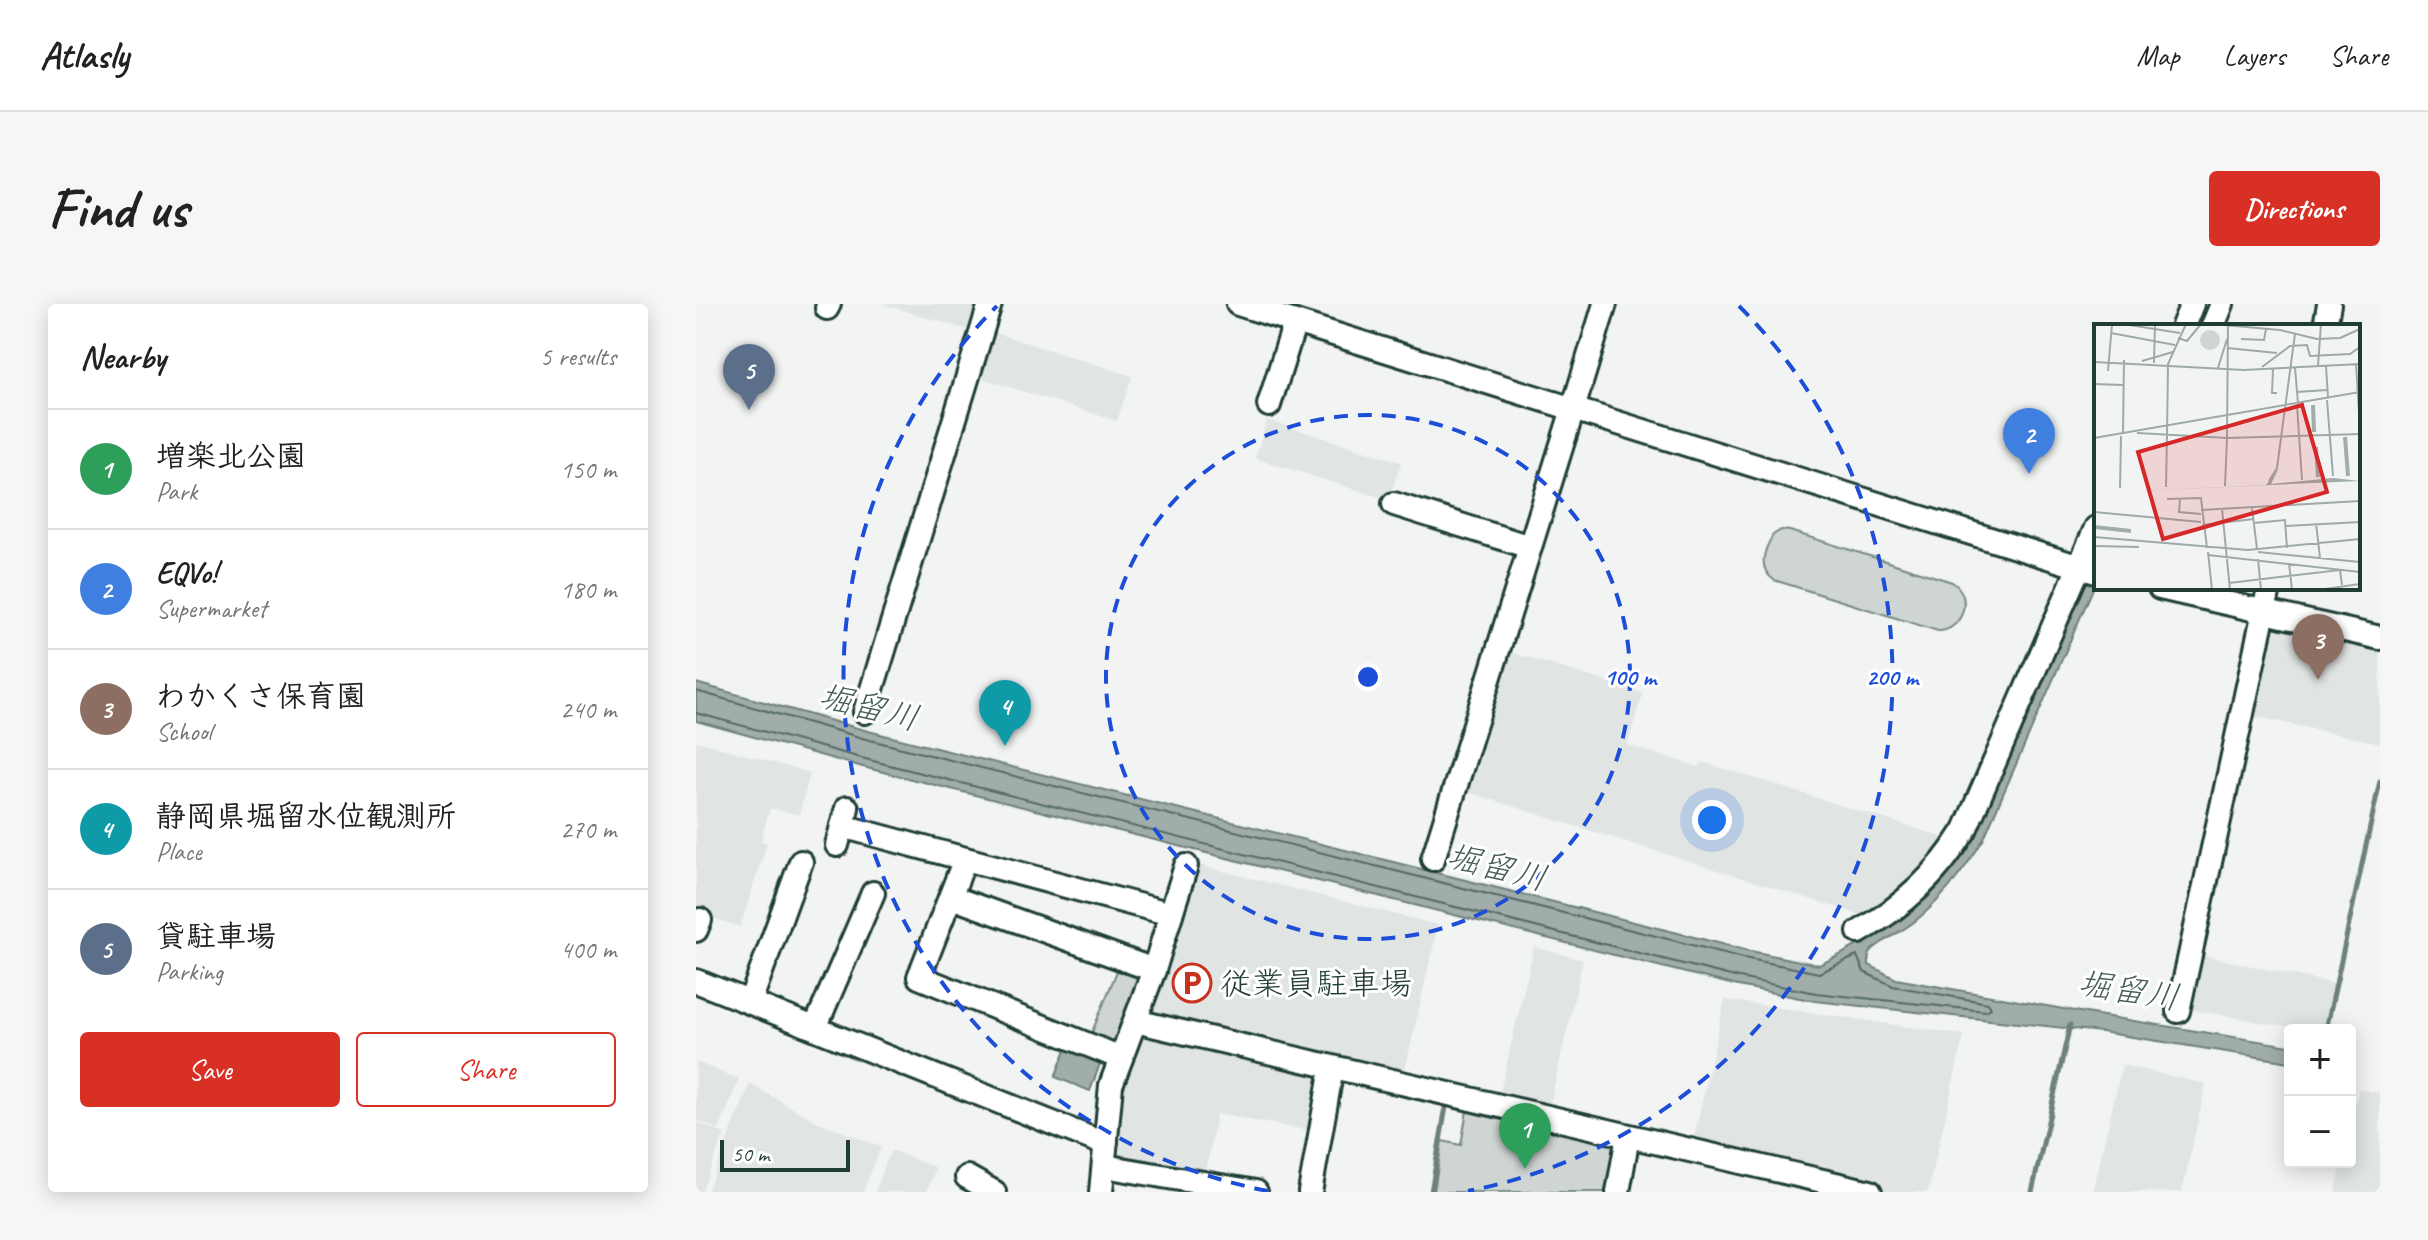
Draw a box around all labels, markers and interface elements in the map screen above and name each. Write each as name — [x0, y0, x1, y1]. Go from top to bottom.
text: Atlasly — [40, 32, 129, 79]
text: Map — [2137, 38, 2180, 73]
text: Layers — [2224, 38, 2285, 73]
text: Share — [2329, 38, 2388, 73]
button: Directions — [2209, 171, 2380, 246]
text: Find us — [48, 173, 188, 244]
inset map — [2094, 324, 2360, 590]
text: Nearby — [80, 335, 166, 378]
text: 5 results — [540, 340, 616, 373]
pin: 5 — [723, 344, 775, 410]
pin: 2 — [2003, 408, 2055, 474]
text: 増楽北公園 — [156, 437, 306, 475]
text: 1 — [100, 453, 112, 486]
text: 150 m — [560, 453, 616, 486]
text: Park — [156, 475, 197, 508]
text: EQVo! — [156, 554, 217, 592]
text: 2 — [100, 573, 112, 606]
text: 180 m — [560, 573, 616, 606]
text: Supermarket — [156, 592, 267, 625]
pin: 3 — [2292, 614, 2344, 680]
text: 100 m — [1604, 662, 1658, 692]
text: 200 m — [1866, 662, 1920, 692]
centre of rings — [1354, 663, 1382, 691]
water label: 堀留川 — [814, 674, 924, 740]
text: わかくさ保育園 — [156, 677, 366, 715]
pin: 4 — [979, 680, 1031, 746]
text: 3 — [100, 693, 112, 726]
text: 240 m — [560, 693, 616, 726]
text: School — [156, 715, 212, 748]
text: 静岡県堀留水位観測所 — [156, 797, 456, 835]
your location — [1692, 800, 1732, 840]
text: 4 — [100, 813, 112, 846]
text: 270 m — [560, 813, 616, 846]
water label: 堀留川 — [1442, 834, 1552, 900]
text: Place — [156, 835, 202, 868]
text: 貸駐車場 — [156, 917, 276, 955]
text: 5 — [100, 933, 112, 966]
text: 400 m — [560, 933, 616, 966]
text: Parking — [156, 955, 223, 988]
water label: 堀留川 — [2075, 961, 2183, 1019]
parking icon: 従業員駐車場 — [1171, 962, 1213, 1004]
place label: 従業員駐車場 — [1220, 963, 1412, 1004]
map controls — [2284, 1024, 2356, 1168]
button: + — [2284, 1024, 2356, 1096]
button: Save — [80, 1032, 340, 1107]
button: Share — [356, 1032, 616, 1107]
button: − — [2284, 1096, 2356, 1168]
pin: 1 — [1499, 1103, 1551, 1169]
scale bar — [720, 1136, 850, 1172]
text: 50 m — [732, 1140, 769, 1168]

